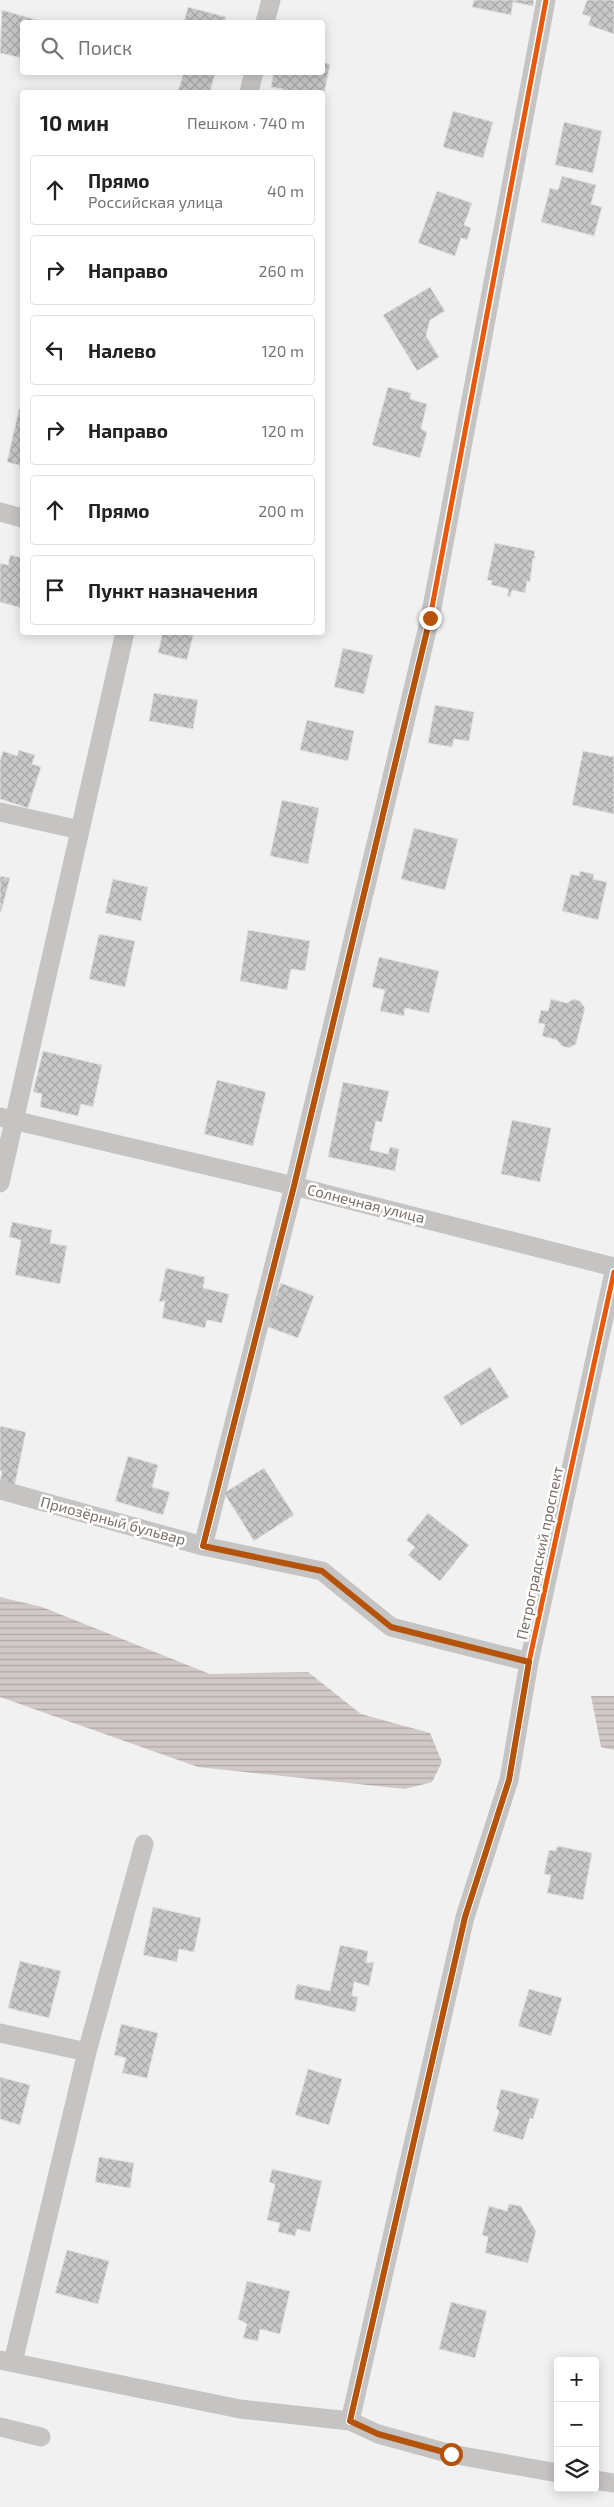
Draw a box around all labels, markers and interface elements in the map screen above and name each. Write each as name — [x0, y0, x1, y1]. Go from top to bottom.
search box — [20, 20, 325, 75]
icon: search — [38, 34, 66, 62]
text: Поиск — [78, 36, 132, 59]
text: 10 мин — [40, 110, 109, 135]
text: Пешком · 740 m — [187, 113, 305, 132]
text: Прямо — [88, 169, 150, 192]
icon: ahead — [41, 176, 69, 204]
text: 40 m — [267, 181, 304, 200]
text: Российская улица — [88, 192, 223, 211]
icon: right — [41, 256, 69, 284]
text: Направо — [88, 259, 168, 282]
text: 260 m — [259, 261, 304, 280]
icon: left — [41, 336, 69, 364]
text: Налево — [88, 339, 156, 362]
text: 120 m — [261, 341, 304, 360]
icon: right — [41, 416, 69, 444]
text: Направо — [88, 419, 168, 442]
text: 120 m — [261, 421, 304, 440]
icon: ahead — [41, 496, 69, 524]
text: Прямо — [88, 499, 150, 522]
text: 200 m — [258, 501, 304, 520]
icon: arrive — [41, 576, 69, 604]
text: Пункт назначения — [88, 579, 258, 602]
route end — [419, 607, 442, 630]
street label: Солнечная улица — [305, 1180, 427, 1227]
street label: Петроградский проспект — [512, 1464, 566, 1641]
street label: Приозёрный бульвар — [38, 1492, 188, 1549]
map controls — [554, 2357, 599, 2492]
button: + — [554, 2357, 599, 2402]
button: − — [554, 2402, 599, 2447]
route start — [440, 2443, 463, 2466]
button: layers — [554, 2447, 599, 2492]

